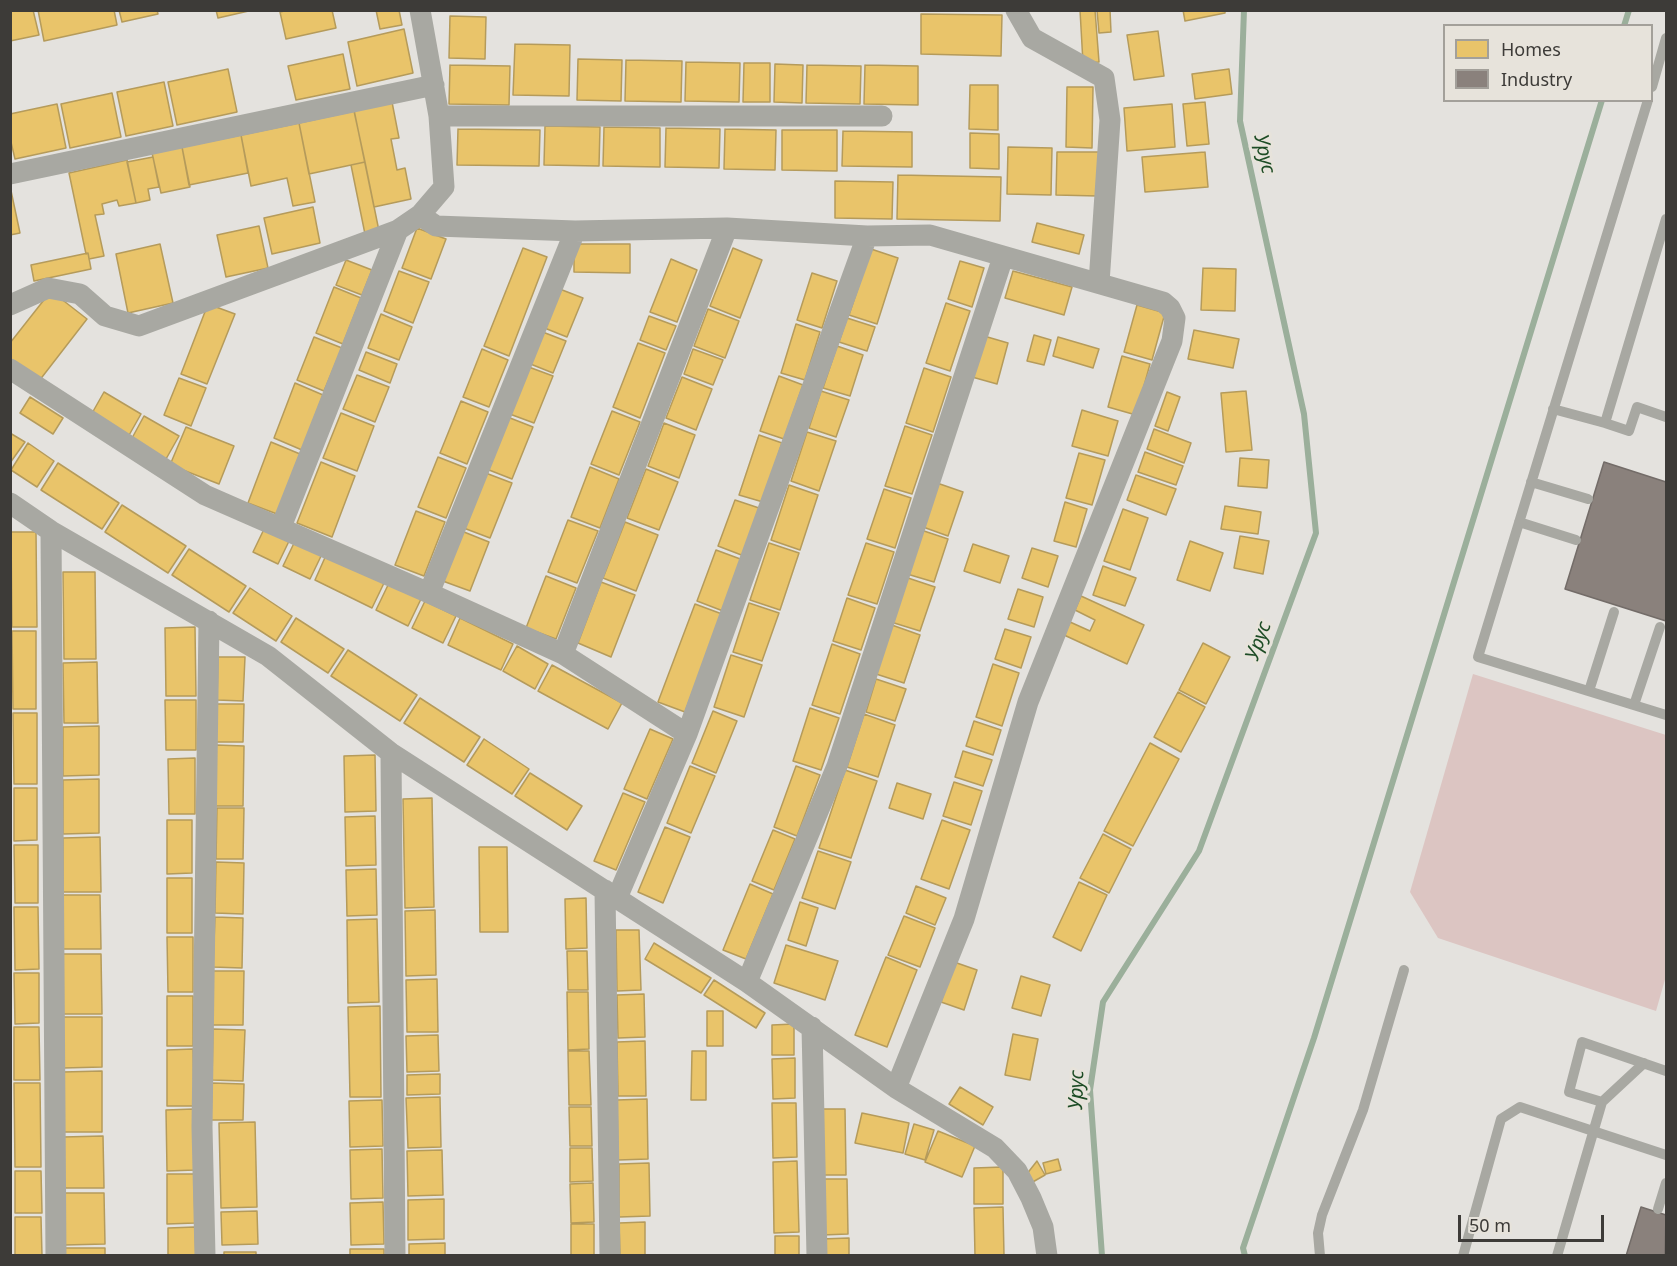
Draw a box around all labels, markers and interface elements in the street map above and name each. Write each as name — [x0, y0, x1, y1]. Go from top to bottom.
legend — [1443, 24, 1653, 102]
text: Homes — [1501, 37, 1561, 61]
text: Industry — [1501, 67, 1572, 91]
water label: Урус — [1248, 132, 1280, 176]
water label: Урус — [1241, 618, 1277, 664]
water label: Урус — [1064, 1070, 1090, 1110]
scale bar — [1461, 1203, 1606, 1241]
text: 50 m — [1469, 1213, 1511, 1237]

